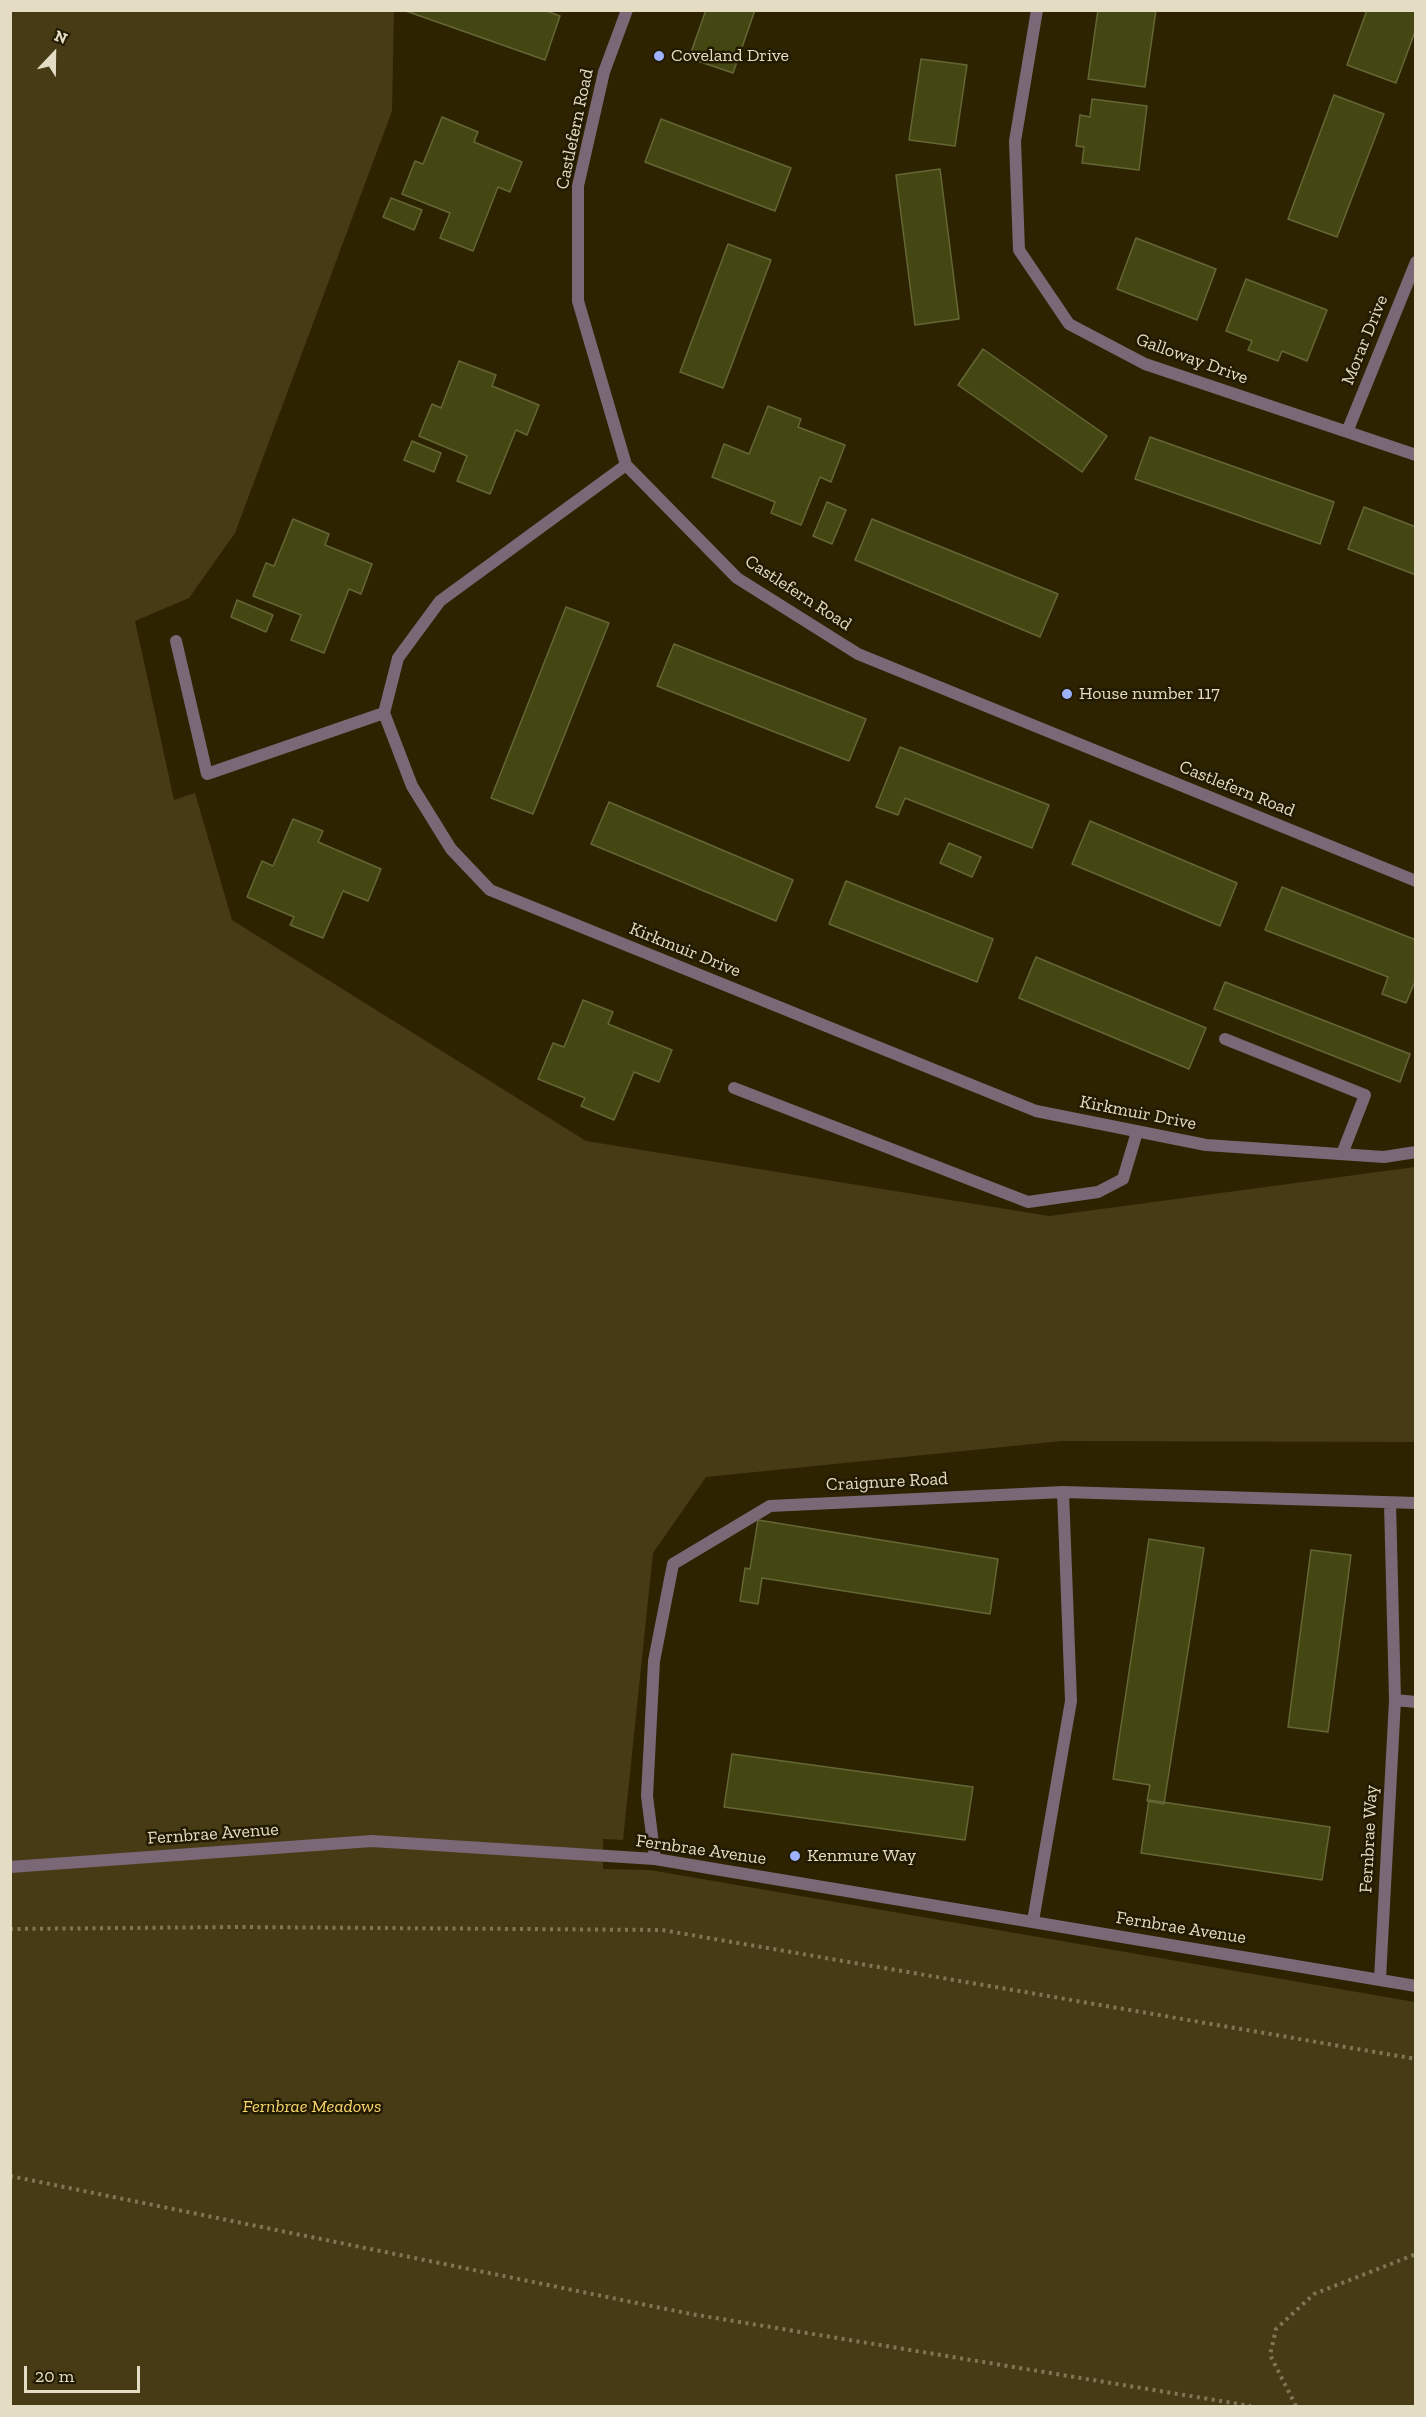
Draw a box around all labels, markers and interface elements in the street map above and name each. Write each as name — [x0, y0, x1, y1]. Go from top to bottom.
north arrow — [24, 24, 84, 84]
text: N — [52, 26, 70, 48]
place label: Coveland Drive — [671, 45, 789, 67]
marker: Coveland Drive — [652, 49, 666, 63]
street label: Castlefern Road — [552, 67, 598, 191]
street label: Morar Drive — [1337, 292, 1393, 388]
street label: Galloway Drive — [1133, 329, 1251, 389]
street label: Castlefern Road — [741, 550, 855, 636]
place label: House number 117 — [1079, 683, 1220, 705]
marker: House number 117 — [1060, 687, 1074, 701]
street label: Castlefern Road — [1176, 756, 1298, 822]
street label: Kirkmuir Drive — [626, 918, 744, 982]
street label: Kirkmuir Drive — [1078, 1091, 1198, 1135]
street label: Craignure Road — [826, 1468, 948, 1496]
street label: Fernbrae Way — [1355, 1785, 1383, 1893]
street label: Fernbrae Avenue — [147, 1819, 279, 1849]
street label: Fernbrae Avenue — [634, 1830, 768, 1870]
place label: Kenmure Way — [807, 1845, 916, 1867]
marker: Kenmure Way — [788, 1849, 802, 1863]
street label: Fernbrae Avenue — [1114, 1907, 1248, 1949]
park label: Fernbrae Meadows — [243, 2096, 381, 2118]
scale bar — [27, 2354, 142, 2392]
text: 20 m — [35, 2365, 74, 2387]

